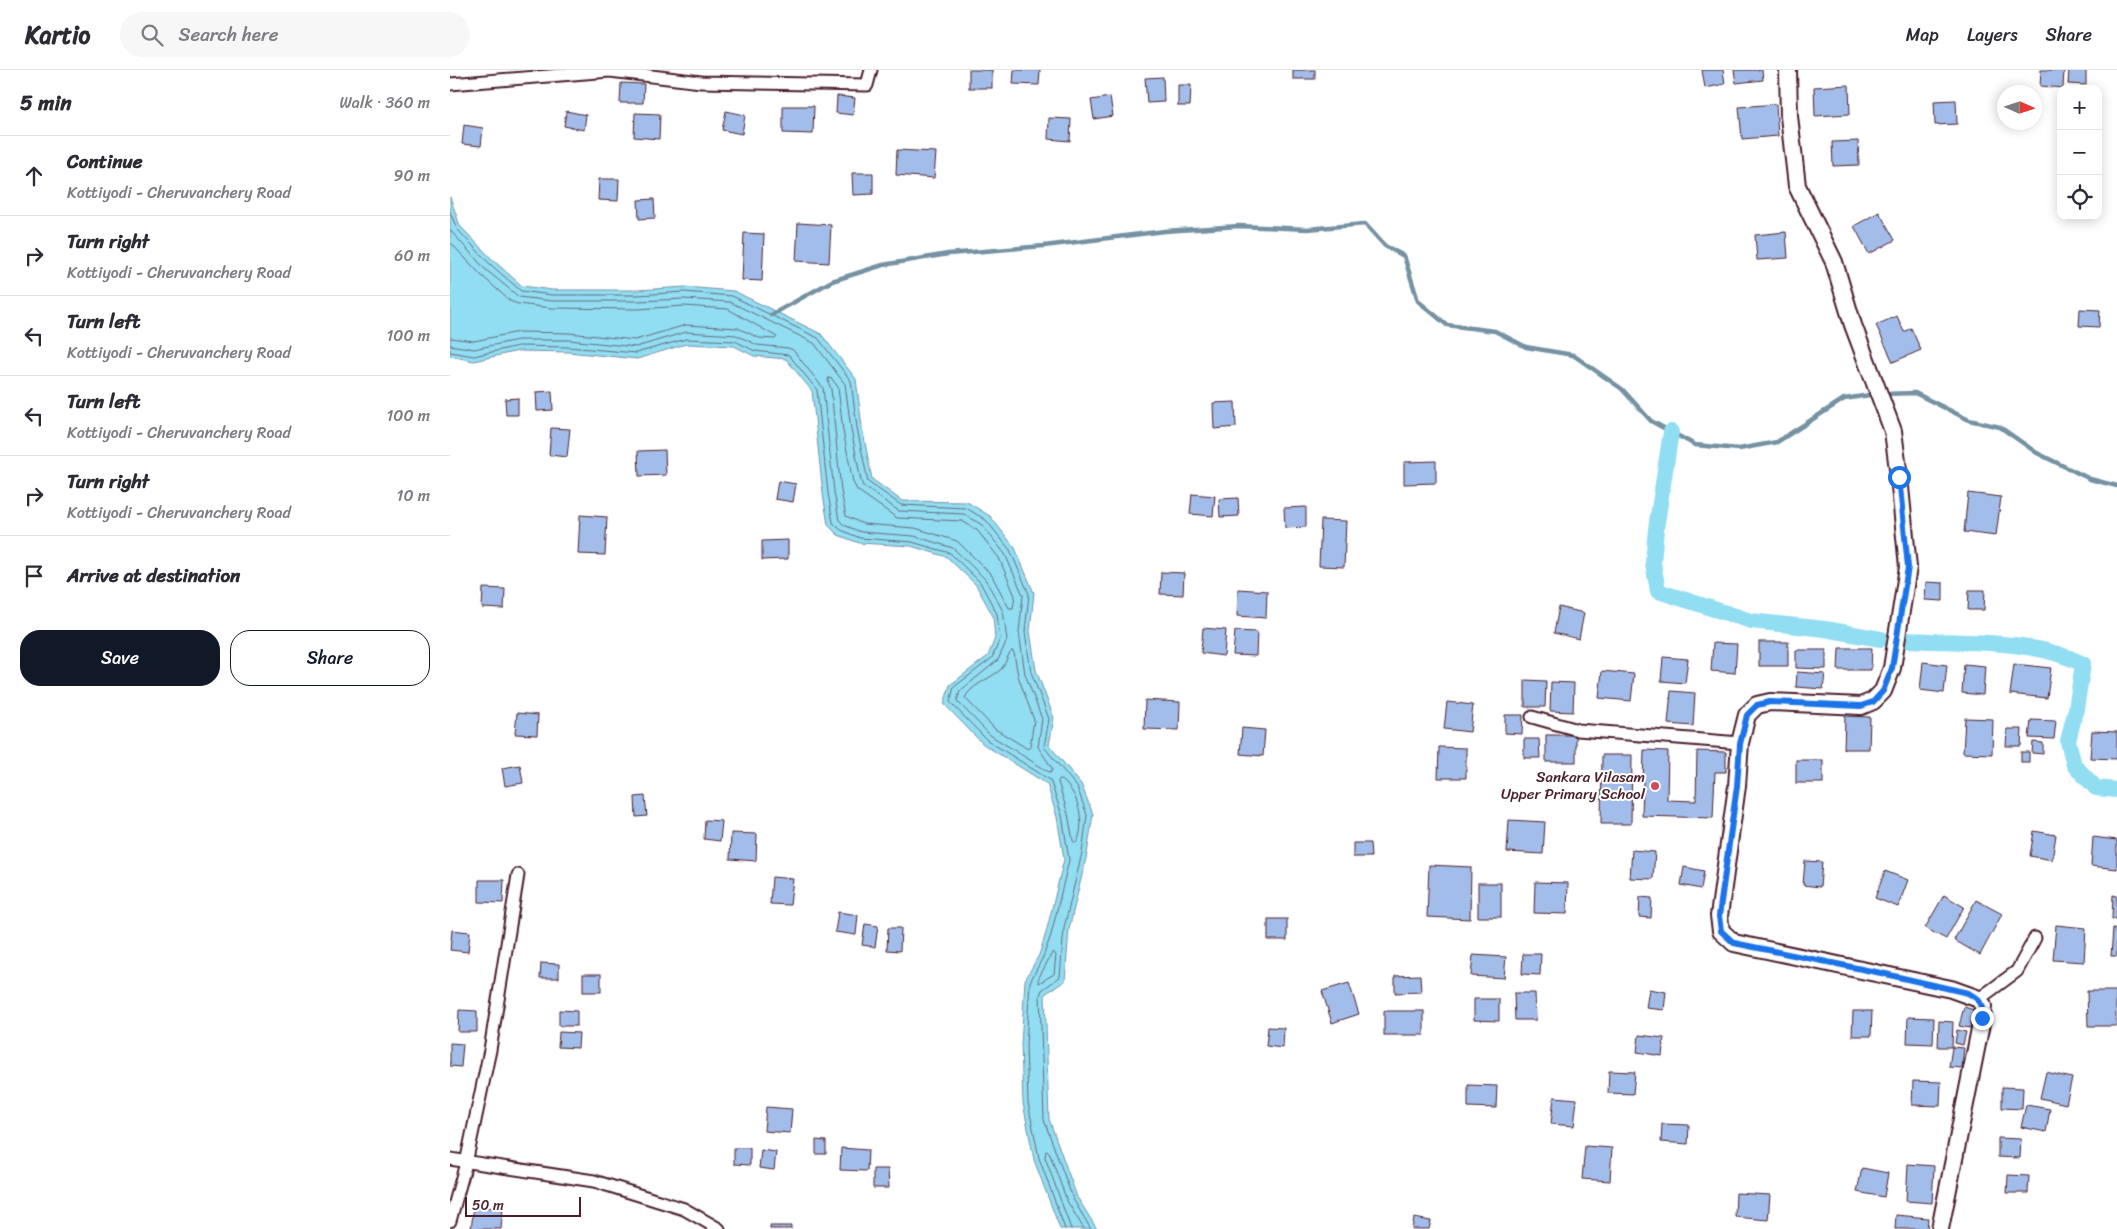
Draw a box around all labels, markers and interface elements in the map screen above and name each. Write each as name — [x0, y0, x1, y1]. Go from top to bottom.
search box — [120, 12, 470, 57]
text: Kartio — [25, 14, 90, 56]
text: Search here — [178, 18, 279, 51]
text: Map — [1906, 19, 1939, 51]
text: Layers — [1967, 19, 2018, 51]
text: Share — [2046, 19, 2092, 51]
icon: search — [138, 21, 166, 49]
text: 5 min — [20, 84, 72, 122]
north arrow — [1997, 85, 2042, 130]
map controls — [2057, 85, 2102, 220]
button: + — [2057, 85, 2102, 130]
text: Walk · 360 m — [340, 88, 430, 117]
button: − — [2057, 130, 2102, 175]
text: Continue — [67, 145, 143, 178]
text: 90 m — [394, 161, 430, 190]
icon: ahead — [20, 162, 48, 190]
button: locate — [2057, 175, 2102, 220]
text: Kottiyodi - Cheruvanchery Road — [67, 178, 291, 207]
text: Turn right — [67, 225, 149, 258]
text: 60 m — [394, 241, 430, 270]
icon: right — [20, 242, 48, 270]
text: Kottiyodi - Cheruvanchery Road — [67, 258, 291, 287]
text: Turn left — [67, 305, 140, 338]
text: 100 m — [386, 321, 430, 350]
icon: left — [20, 322, 48, 350]
text: Kottiyodi - Cheruvanchery Road — [67, 338, 291, 367]
text: Turn left — [67, 385, 140, 418]
text: 100 m — [386, 401, 430, 430]
icon: left — [20, 402, 48, 430]
text: Kottiyodi - Cheruvanchery Road — [67, 418, 291, 447]
text: Turn right — [67, 465, 149, 498]
route start — [1888, 466, 1911, 489]
text: 10 m — [397, 481, 430, 510]
icon: right — [20, 482, 48, 510]
text: Kottiyodi - Cheruvanchery Road — [67, 498, 291, 527]
text: Arrive at destination — [67, 559, 240, 592]
icon: arrive — [20, 562, 48, 590]
button: Save — [20, 630, 220, 686]
button: Share — [230, 630, 430, 686]
place label: Sankara Vilasam Upper Primary School — [1501, 764, 1646, 807]
marker: Sankara Vilasam Upper Primary School — [1649, 780, 1661, 792]
route end — [1971, 1007, 1994, 1030]
text: 50 m — [472, 1193, 504, 1218]
scale bar — [465, 1194, 581, 1217]

